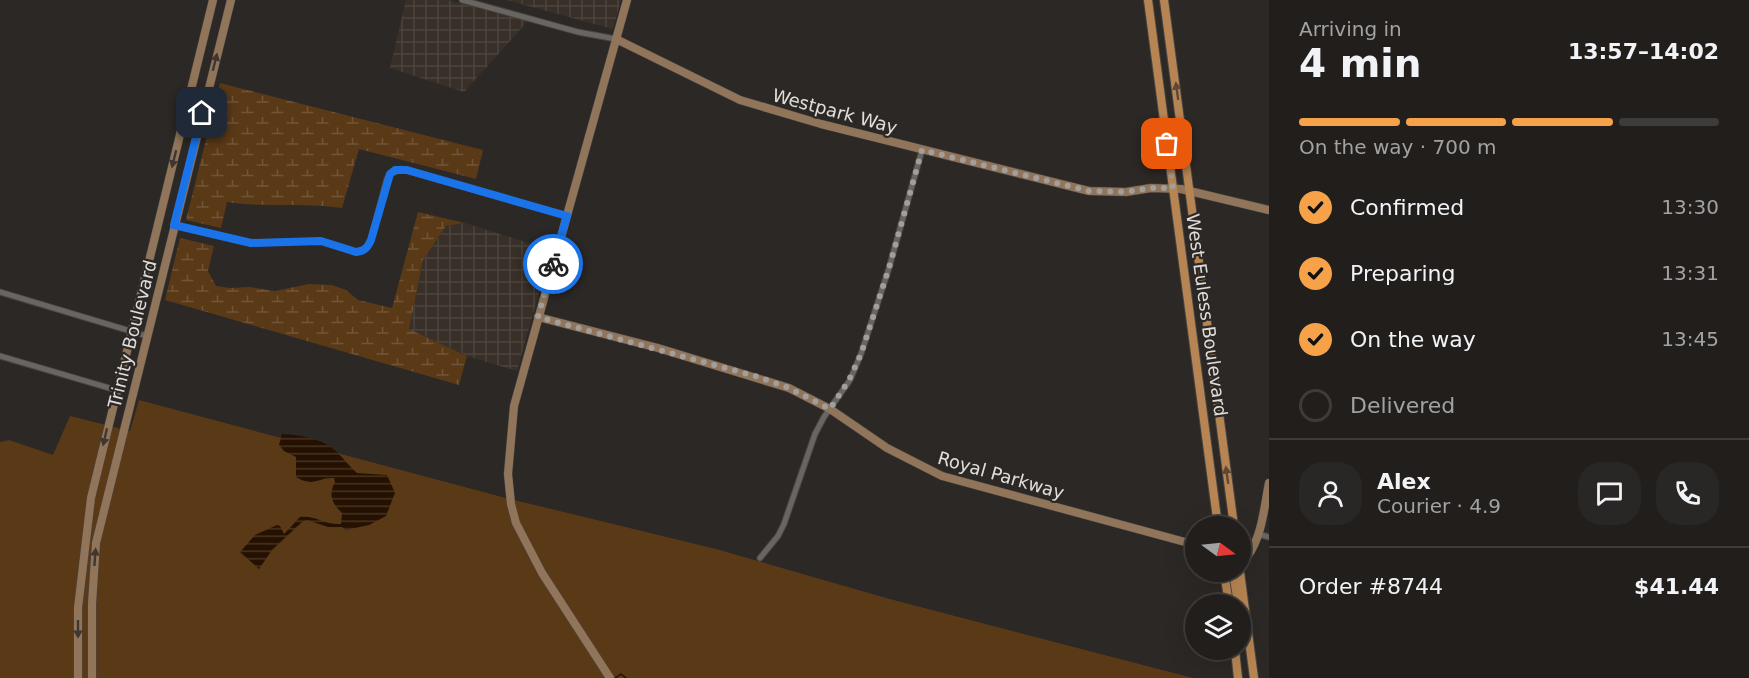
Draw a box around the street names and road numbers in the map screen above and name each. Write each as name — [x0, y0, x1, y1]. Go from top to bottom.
street label: Westpark Way — [770, 84, 900, 138]
street label: West Euless Boulevard — [1182, 212, 1232, 418]
street label: Trinity Boulevard — [103, 258, 161, 411]
street label: Royal Parkway — [935, 447, 1067, 503]

